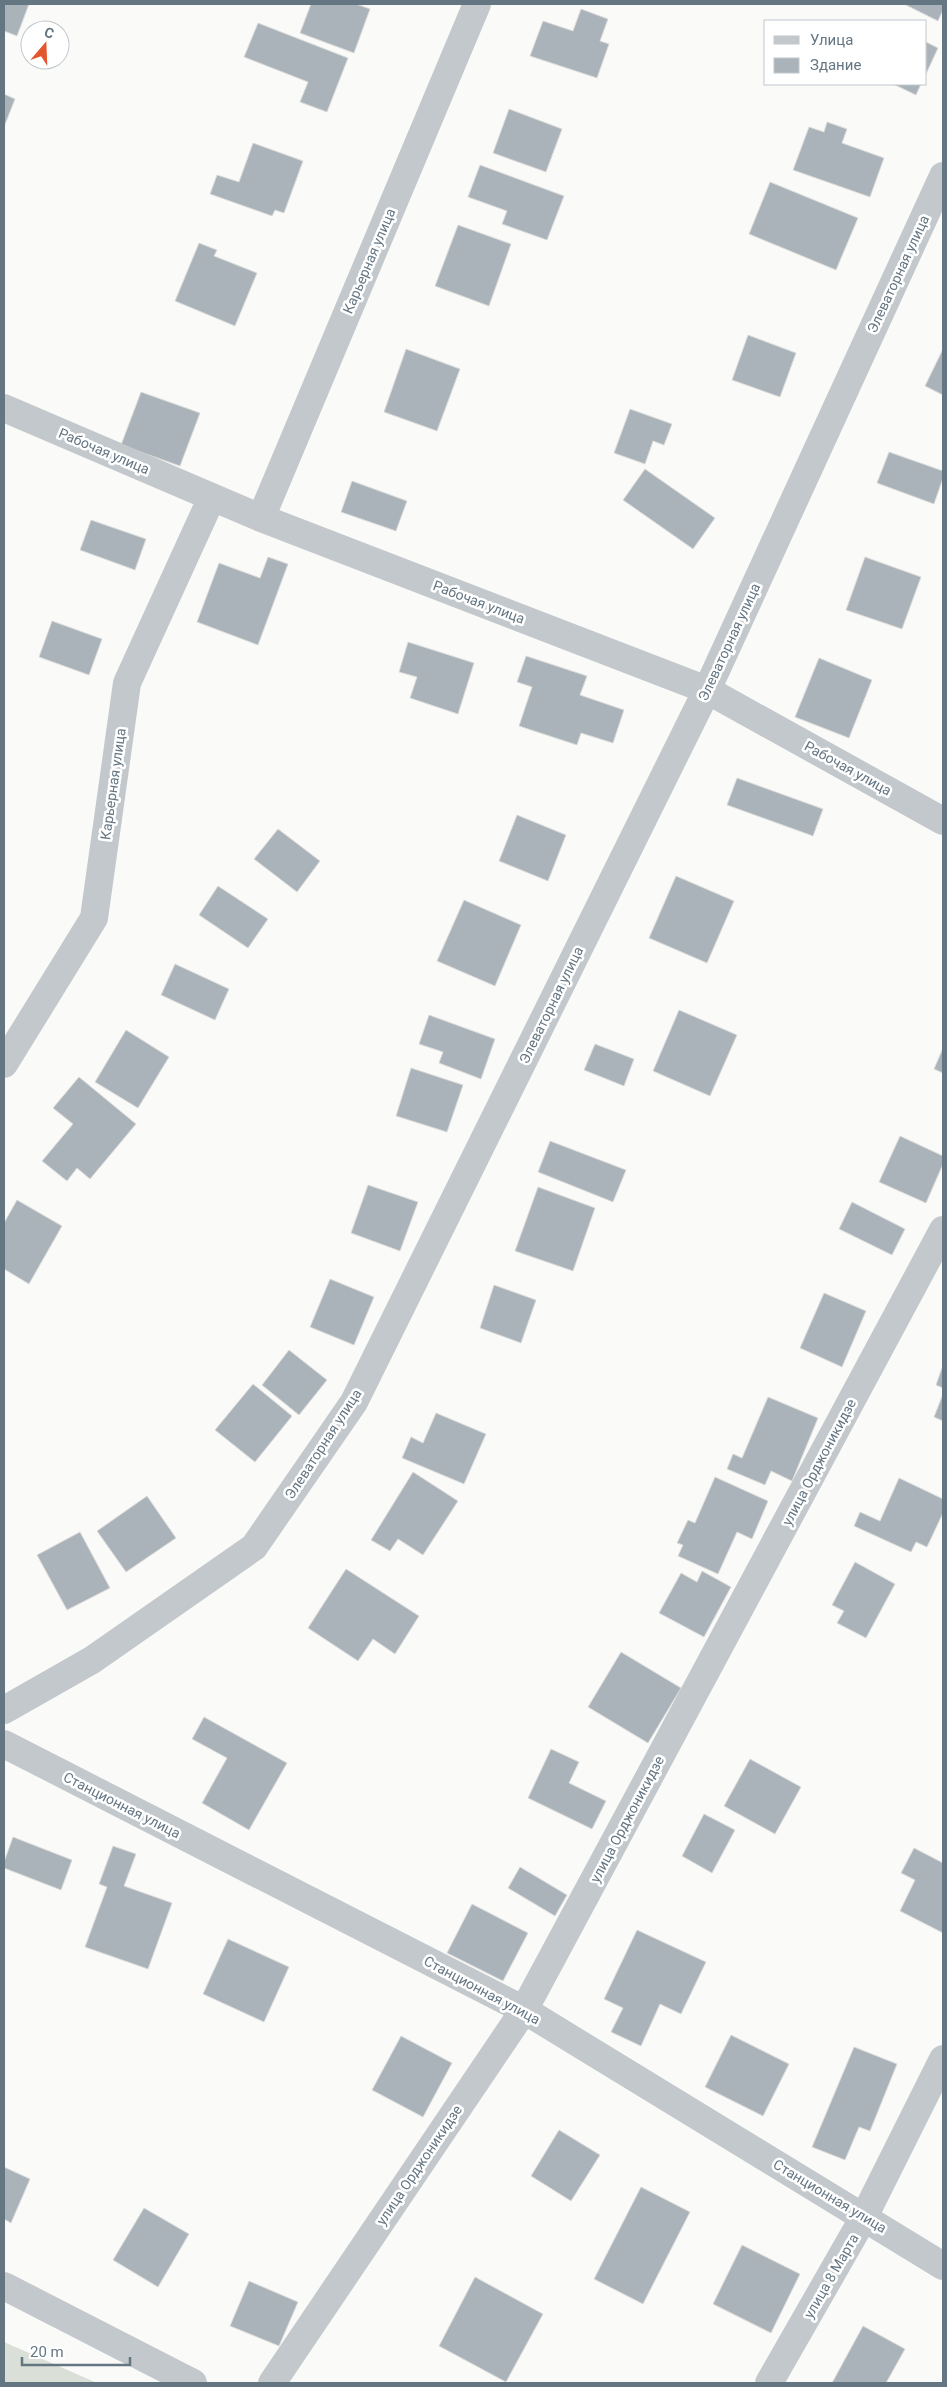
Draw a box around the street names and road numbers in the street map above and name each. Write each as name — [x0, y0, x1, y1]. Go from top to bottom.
street label: Карьерная улица — [340, 206, 398, 316]
street label: Элеваторная улица — [864, 213, 932, 335]
street label: Рабочая улица — [56, 425, 152, 477]
street label: Рабочая улица — [431, 577, 527, 627]
street label: Элеваторная улица — [695, 581, 763, 703]
street label: Карьерная улица — [97, 727, 129, 841]
street label: Рабочая улица — [802, 738, 894, 798]
street label: Элеваторная улица — [516, 944, 586, 1066]
street label: Элеваторная улица — [281, 1386, 365, 1502]
street label: улица Орджоникидзе — [779, 1396, 859, 1528]
street label: улица Орджоникидзе — [587, 1753, 667, 1885]
street label: Станционная улица — [61, 1769, 183, 1841]
street label: Станционная улица — [421, 1953, 543, 2027]
street label: улица Орджоникидзе — [373, 2102, 465, 2228]
street label: Станционная улица — [771, 2156, 889, 2236]
street label: улица 8 Марта — [800, 2231, 862, 2321]

